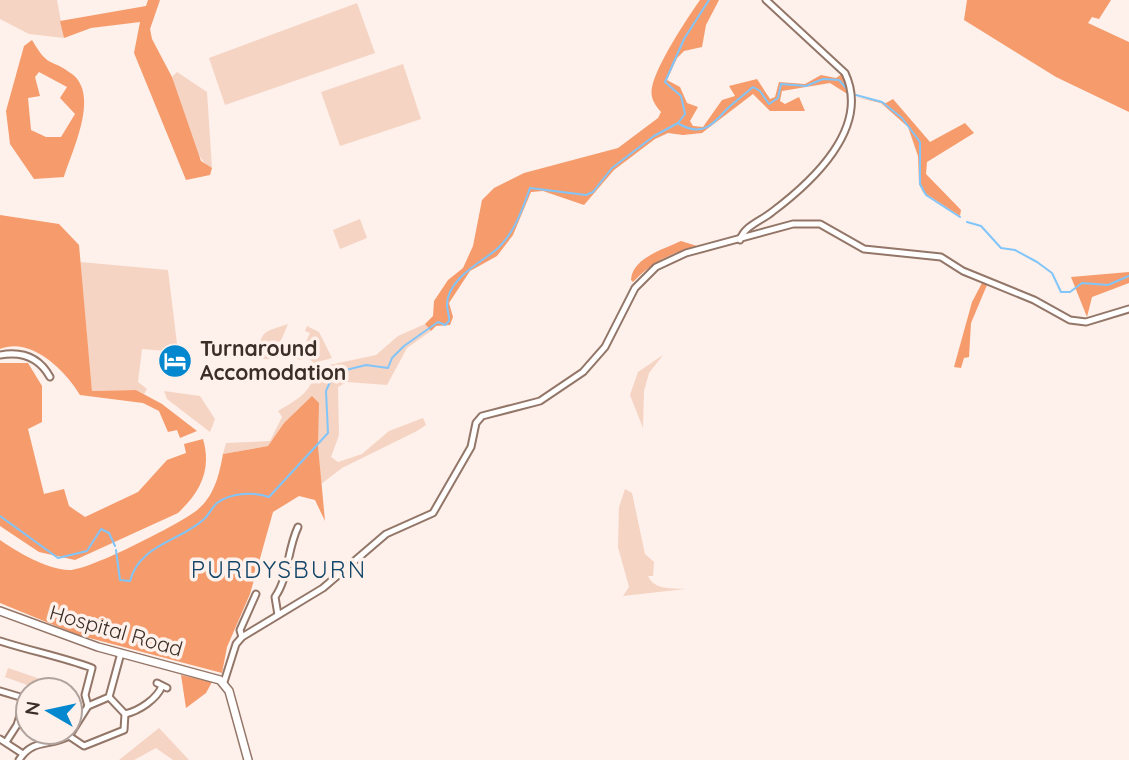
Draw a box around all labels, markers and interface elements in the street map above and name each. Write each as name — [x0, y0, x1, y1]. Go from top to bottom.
place label: Turnaround Accomodation — [200, 335, 346, 385]
hotel icon: Turnaround Accomodation — [156, 342, 194, 380]
district label: PURDYSBURN — [191, 554, 367, 584]
street label: Hospital Road — [47, 599, 186, 661]
north arrow — [14, 676, 84, 746]
text: N — [19, 700, 45, 717]

